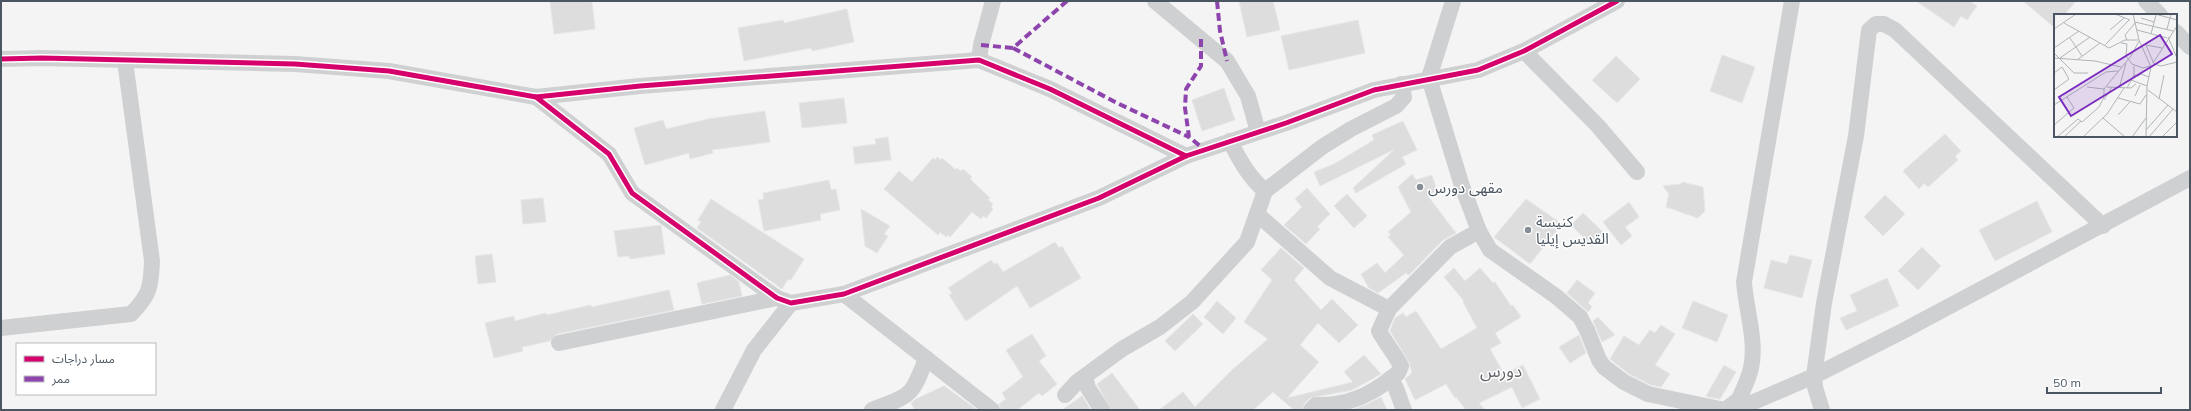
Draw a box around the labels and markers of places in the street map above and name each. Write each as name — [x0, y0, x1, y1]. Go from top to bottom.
place label: مقهى دورس — [1428, 178, 1503, 197]
marker: مقهى دورس — [1415, 182, 1425, 192]
place label: كنيسة القديس إيليا — [1536, 212, 1609, 249]
marker: كنيسة القديس إيليا — [1523, 225, 1533, 235]

